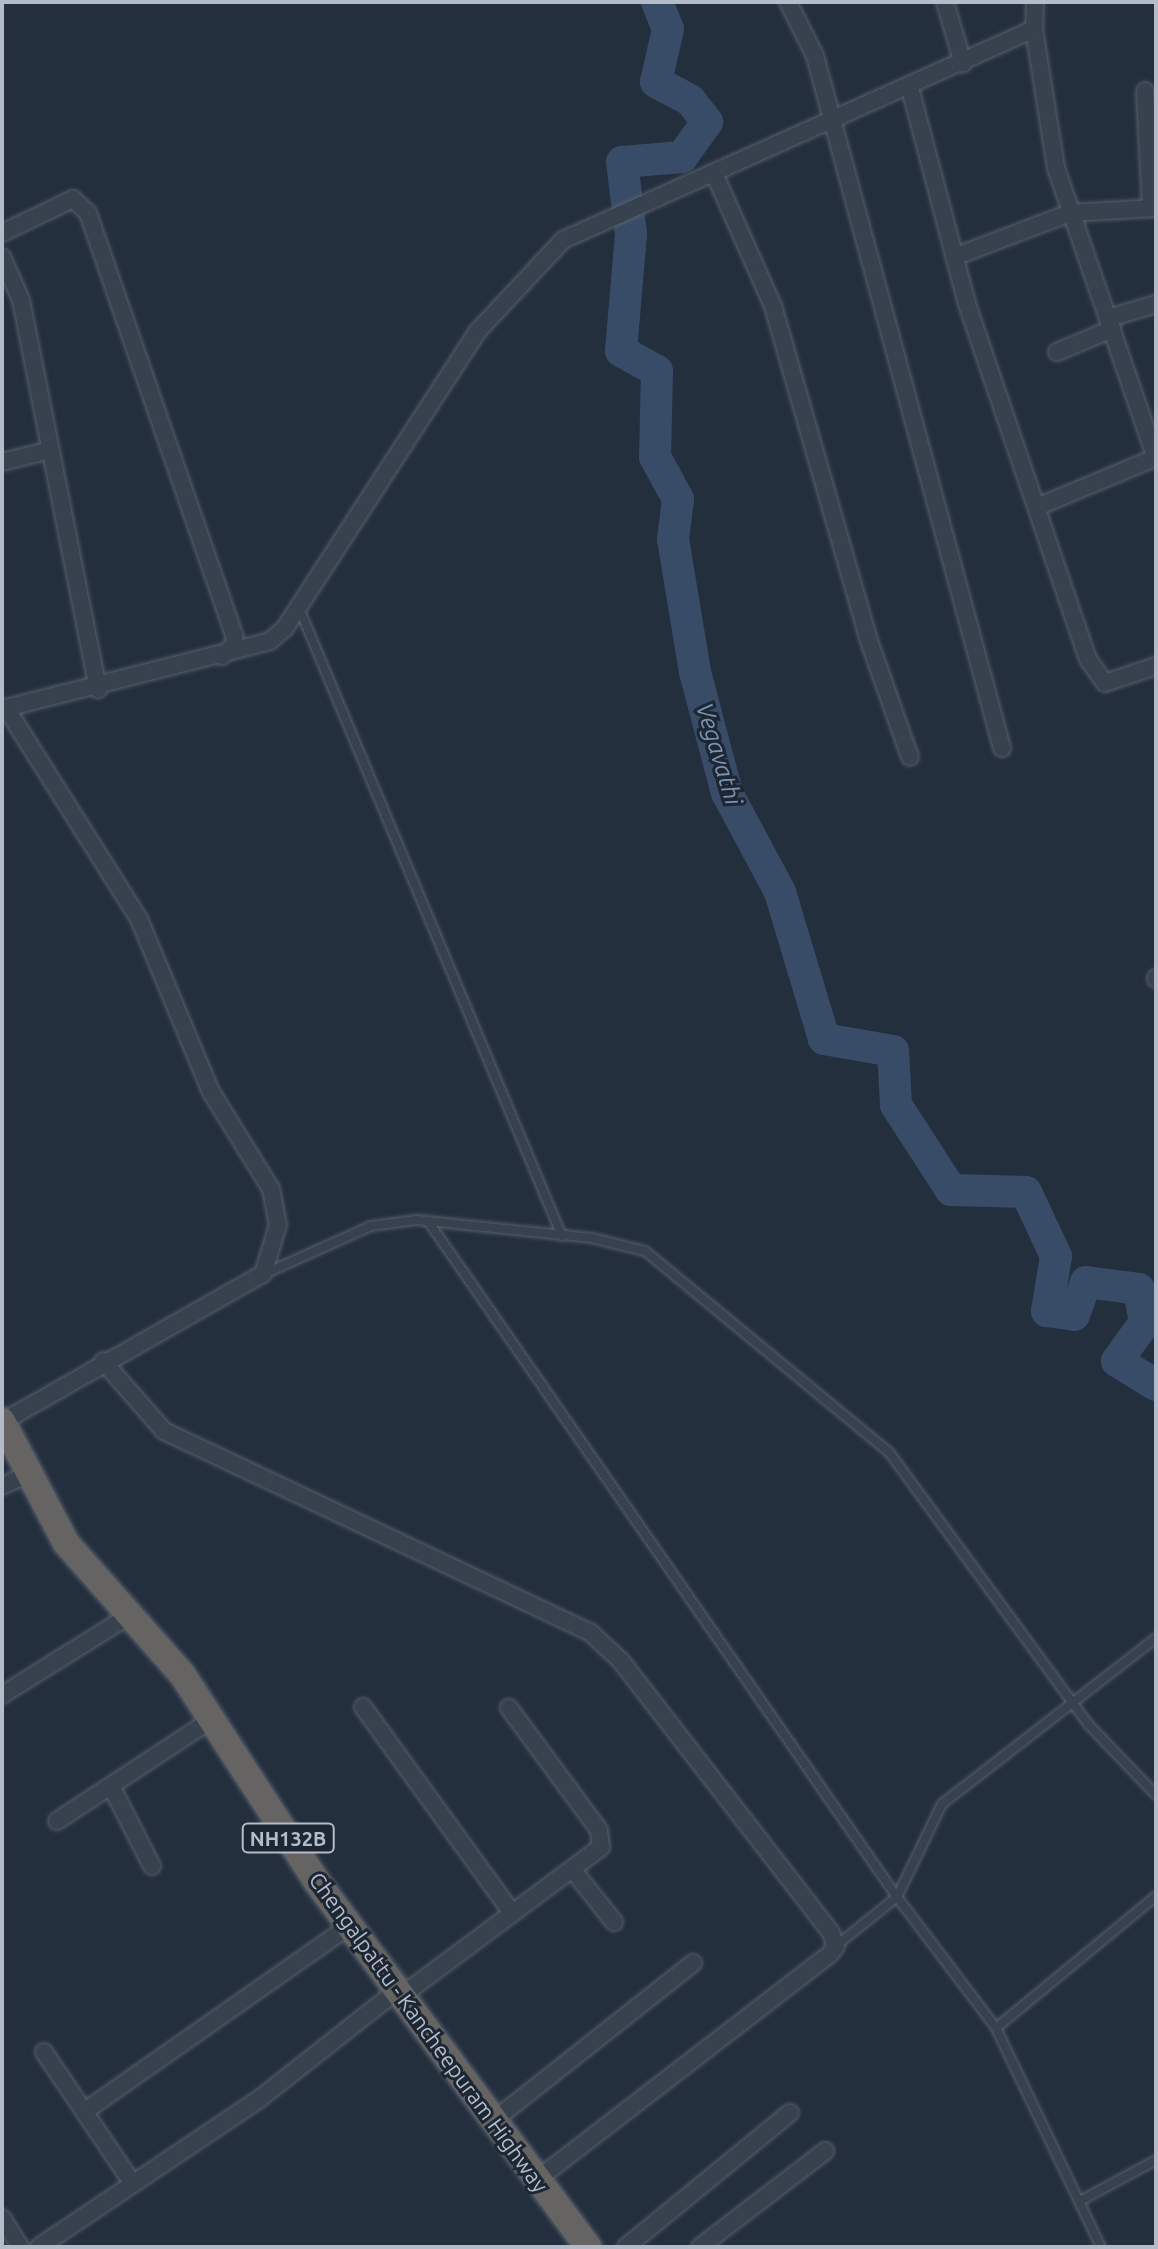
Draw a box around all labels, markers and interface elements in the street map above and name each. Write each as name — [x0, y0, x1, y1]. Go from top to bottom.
water label: Vegavathi — [690, 699, 748, 809]
road number: NH132B — [240, 1822, 336, 1854]
street label: Chengalpattu - Kancheepuram Highway — [304, 1867, 554, 2197]

